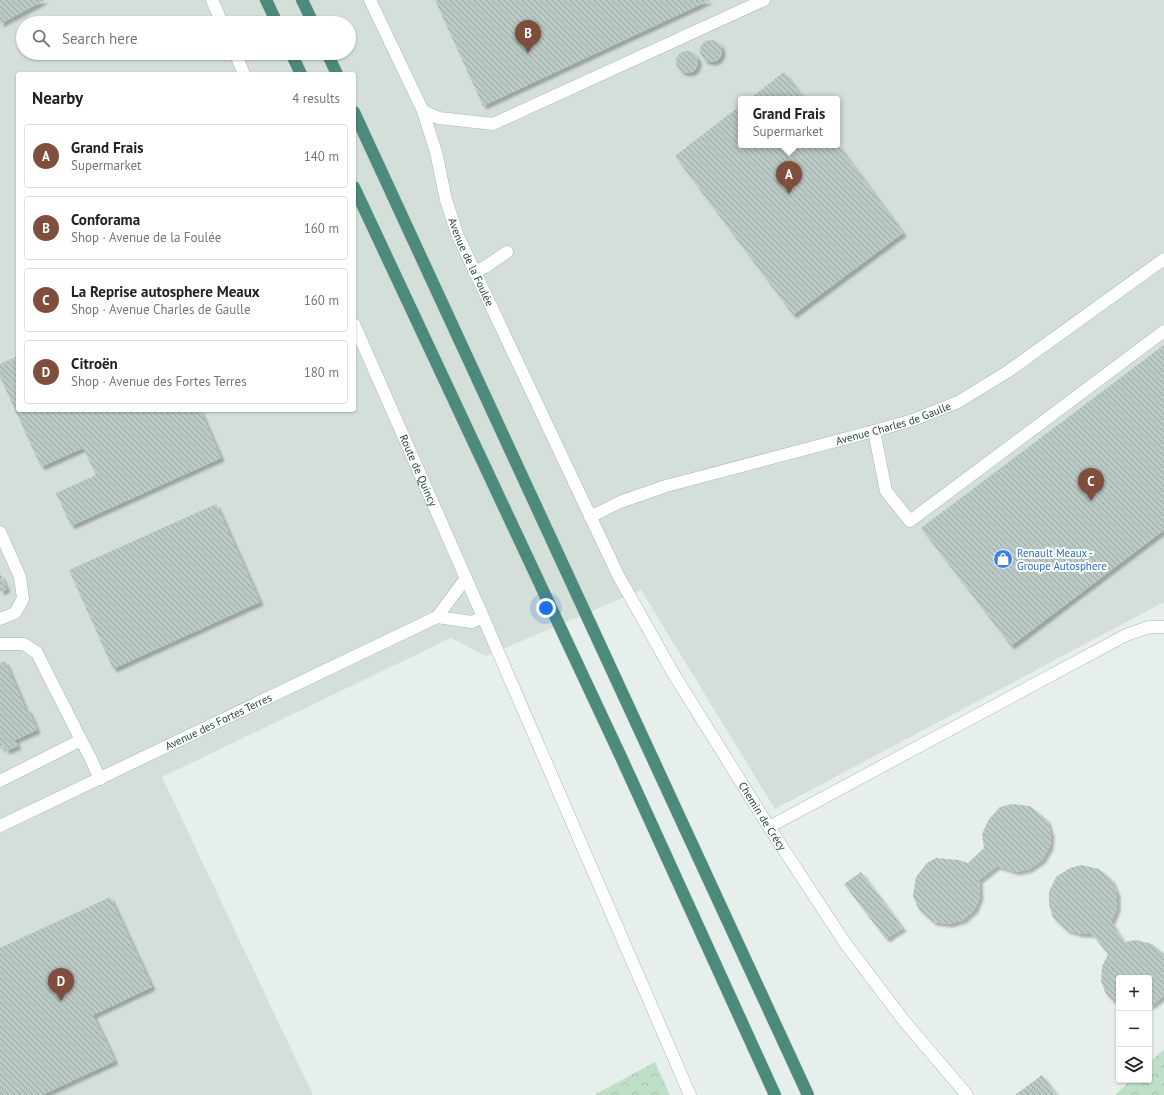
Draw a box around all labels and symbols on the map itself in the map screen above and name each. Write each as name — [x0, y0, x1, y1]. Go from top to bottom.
pin: B — [515, 20, 541, 53]
pin: A — [776, 161, 802, 194]
street label: Avenue de la Foulée — [445, 216, 497, 309]
street label: Avenue Charles de Gaulle — [834, 398, 953, 448]
street label: Route de Quincy — [397, 432, 441, 509]
pin: C — [1078, 468, 1104, 501]
place label: Renault Meaux - Groupe Autosphere — [1017, 546, 1107, 573]
shop icon: Renault Meaux - Groupe Autosphere — [992, 548, 1014, 570]
your location — [536, 598, 556, 618]
street label: Avenue des Fortes Terres — [163, 690, 274, 753]
street label: Chemin de Crécy — [736, 779, 790, 854]
pin: D — [48, 968, 74, 1001]

